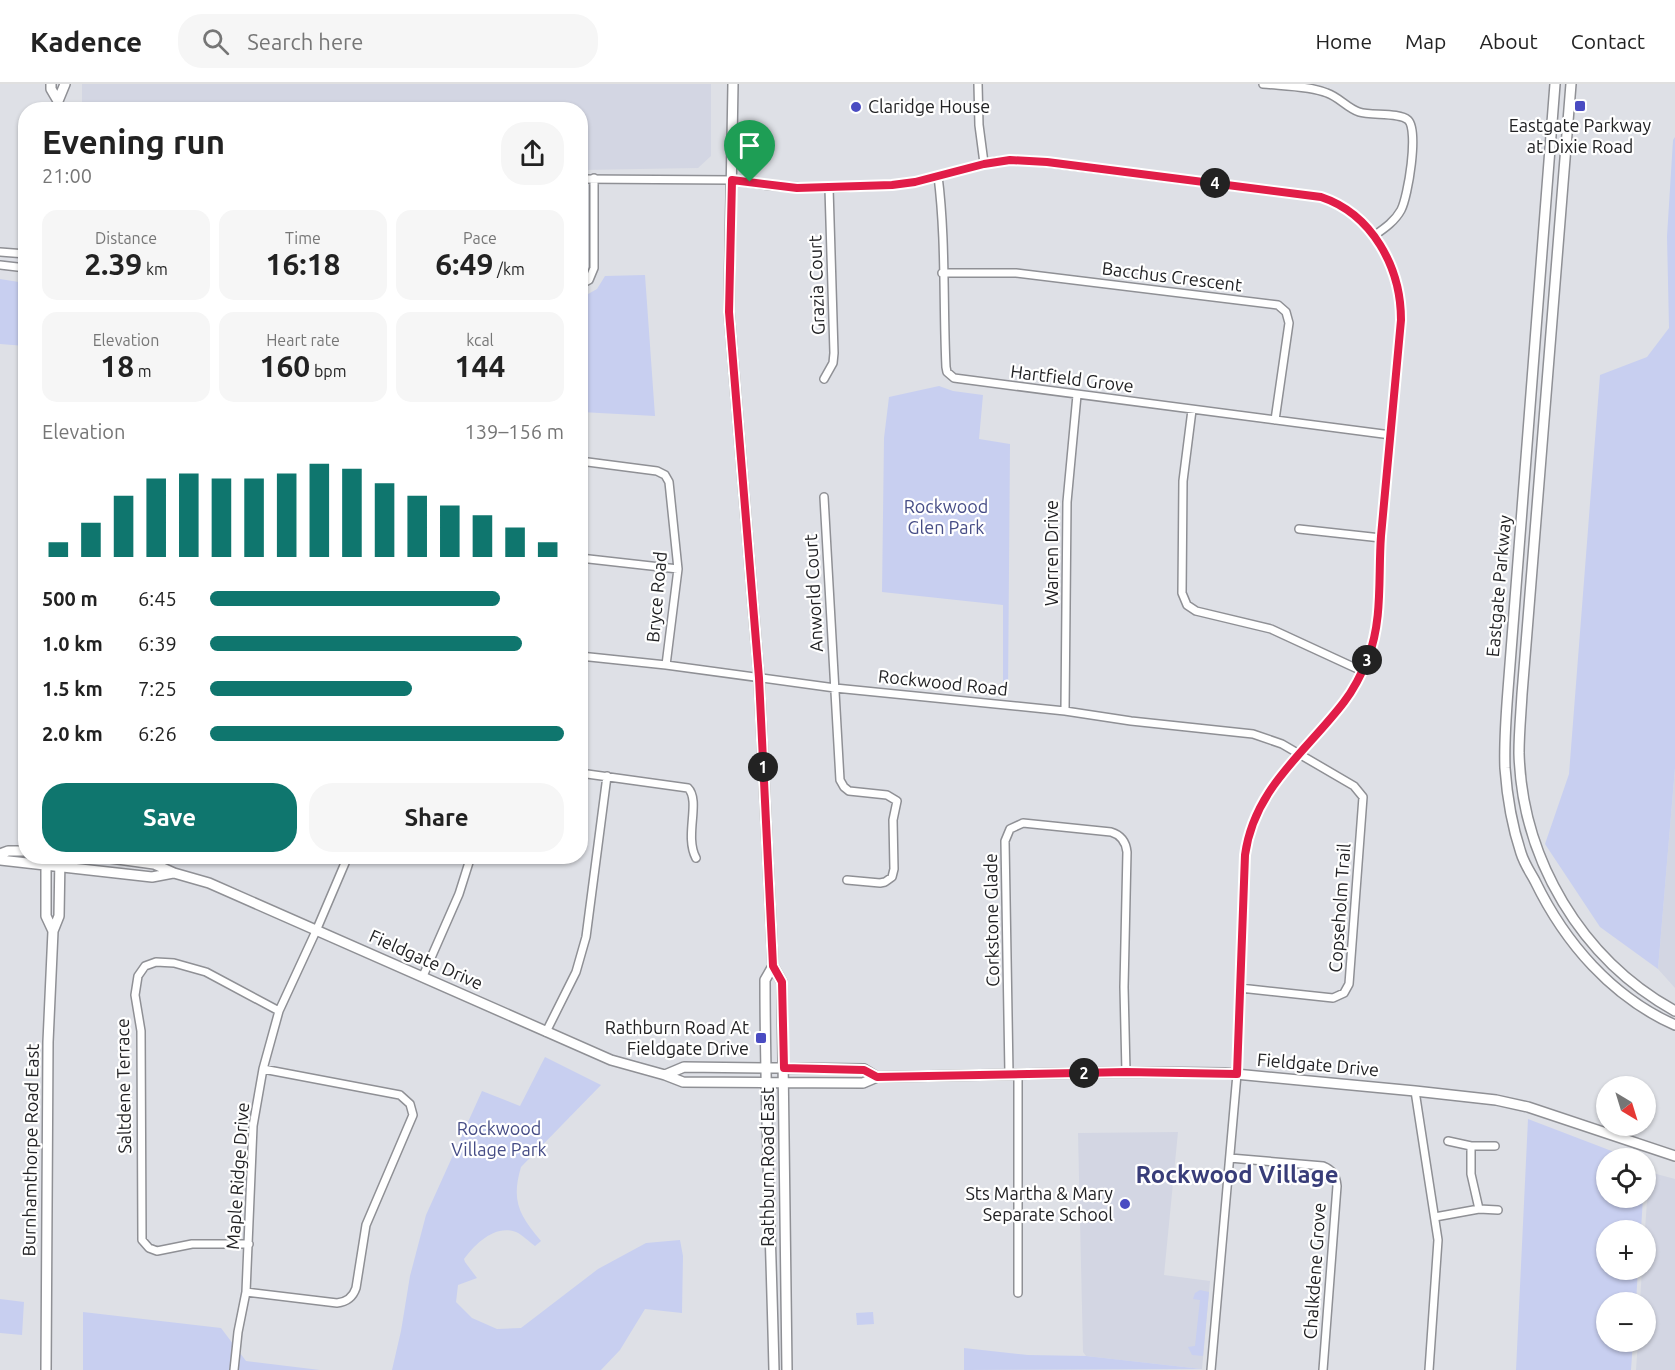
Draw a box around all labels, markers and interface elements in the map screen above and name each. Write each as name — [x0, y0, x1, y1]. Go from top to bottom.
search box — [178, 14, 598, 68]
icon: search — [199, 25, 232, 58]
text: Kadence — [30, 26, 142, 57]
text: Search here — [247, 29, 364, 54]
text: Home — [1315, 29, 1372, 53]
text: Map — [1405, 29, 1446, 53]
text: About — [1479, 29, 1538, 53]
text: Contact — [1571, 29, 1645, 53]
place label: Claridge House — [868, 96, 990, 116]
marker: Eastgate Parkway at Dixie Road — [1573, 99, 1587, 113]
marker: Claridge House — [849, 100, 863, 114]
place label: Eastgate Parkway at Dixie Road — [1509, 115, 1652, 156]
pin — [724, 120, 775, 182]
button: share — [501, 122, 564, 185]
text: Evening run — [42, 123, 225, 160]
icon: arrive — [733, 129, 766, 162]
text: 21:00 — [42, 164, 92, 187]
pin: 4 — [1200, 168, 1230, 198]
text: 4 — [1210, 174, 1220, 192]
text: Distance — [95, 229, 157, 247]
text: Time — [285, 229, 321, 247]
text: Pace — [463, 229, 497, 247]
street label: Grazia Court — [804, 235, 828, 335]
text: 2.39 — [84, 247, 142, 281]
text: 16:18 — [265, 247, 341, 281]
text: 6:49 — [435, 247, 493, 281]
street label: Bacchus Crescent — [1101, 257, 1243, 295]
text: km — [142, 260, 168, 278]
text: /km — [493, 260, 525, 278]
text: Elevation — [93, 331, 159, 349]
text: Heart rate — [266, 331, 340, 349]
text: kcal — [466, 331, 494, 349]
text: 18 — [100, 349, 134, 383]
text: 160 — [260, 349, 310, 383]
text: 144 — [455, 349, 505, 383]
street label: Hartfield Grove — [1009, 361, 1135, 395]
text: m — [134, 362, 152, 380]
text: bpm — [310, 362, 346, 380]
text: Elevation — [42, 420, 125, 443]
text: 139–156 m — [465, 420, 564, 443]
park label: Rockwood Glen Park — [904, 496, 988, 537]
street label: Warren Drive — [1041, 500, 1061, 606]
street label: Eastgate Parkway — [1482, 514, 1514, 658]
street label: Anworld Court — [800, 533, 826, 653]
street label: Bryce Road — [642, 551, 670, 643]
text: 500 m — [42, 587, 98, 610]
text: 6:45 — [138, 587, 177, 610]
text: 1.0 km — [42, 632, 103, 655]
text: 6:39 — [138, 632, 177, 655]
pin: 3 — [1352, 645, 1382, 675]
text: 3 — [1362, 651, 1372, 669]
street label: Rockwood Road — [877, 665, 1009, 699]
text: 1.5 km — [42, 677, 103, 700]
text: 7:25 — [138, 677, 177, 700]
text: 2.0 km — [42, 722, 103, 745]
text: 6:26 — [138, 722, 177, 745]
pin: 1 — [748, 752, 778, 782]
text: 1 — [758, 758, 768, 776]
button: Save — [42, 783, 297, 852]
button: Share — [309, 783, 564, 852]
street label: Copseholm Trail — [1325, 842, 1354, 973]
street label: Corkstone Glade — [980, 853, 1002, 987]
street label: Fieldgate Drive — [366, 925, 486, 993]
place label: Rathburn Road At Fieldgate Drive — [605, 1017, 749, 1058]
street label: Saltdene Terrace — [112, 1018, 134, 1154]
marker: Rathburn Road At Fieldgate Drive — [754, 1031, 768, 1045]
street label: Burnhamthorpe Road East — [18, 1043, 42, 1257]
street label: Fieldgate Drive — [1256, 1049, 1380, 1079]
pin: 2 — [1069, 1058, 1099, 1088]
text: 2 — [1079, 1064, 1089, 1082]
north arrow — [1596, 1076, 1656, 1136]
map controls — [1596, 1076, 1656, 1352]
street label: Rathburn Road East — [757, 1087, 777, 1247]
street label: Maple Ridge Drive — [222, 1102, 252, 1250]
park label: Rockwood Village Park — [451, 1118, 547, 1159]
button: locate — [1596, 1148, 1656, 1208]
district label: Rockwood Village — [1136, 1161, 1338, 1188]
place label: Sts Martha & Mary Separate School — [965, 1183, 1113, 1224]
marker: Sts Martha & Mary Separate School — [1118, 1197, 1132, 1211]
street label: Chalkdene Grove — [1299, 1202, 1329, 1340]
button: + — [1596, 1220, 1656, 1280]
button: − — [1596, 1292, 1656, 1352]

